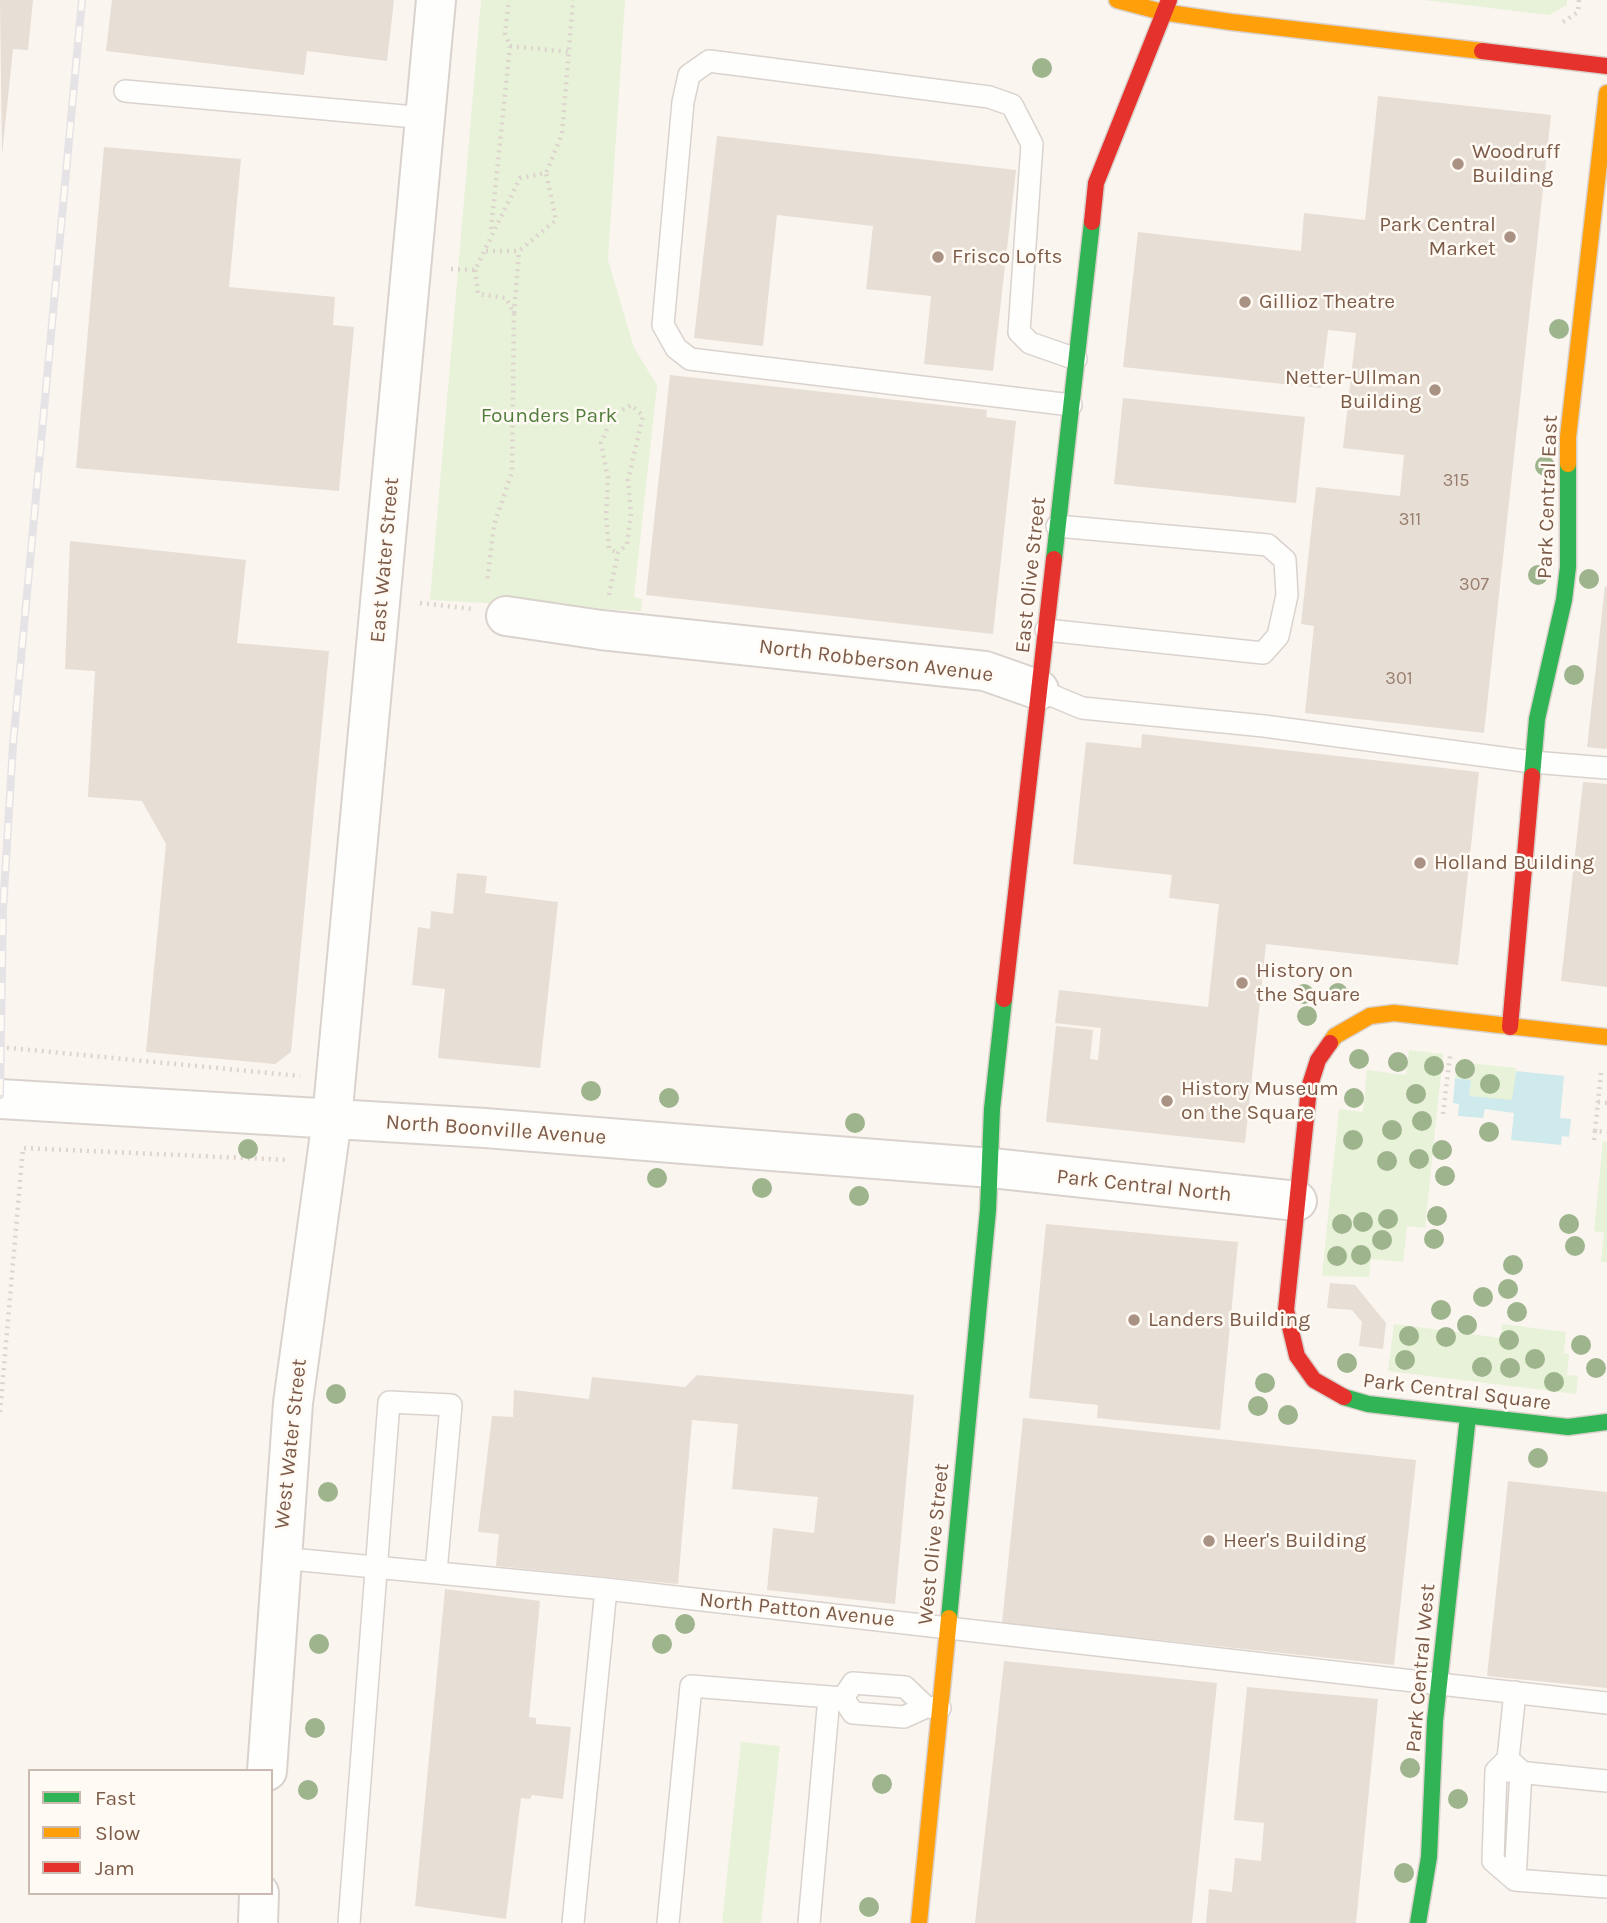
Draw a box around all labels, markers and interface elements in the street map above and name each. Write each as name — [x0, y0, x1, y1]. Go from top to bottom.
place label: Woodruff Building — [1472, 139, 1560, 189]
marker: Woodruff Building — [1450, 156, 1466, 172]
place label: Park Central Market — [1379, 212, 1496, 262]
marker: Park Central Market — [1502, 229, 1518, 245]
place label: Frisco Lofts — [952, 244, 1063, 270]
marker: Frisco Lofts — [930, 249, 946, 265]
place label: Gillioz Theatre — [1259, 289, 1395, 315]
marker: Gillioz Theatre — [1237, 294, 1253, 310]
place label: Netter-Ullman Building — [1285, 365, 1421, 415]
marker: Netter-Ullman Building — [1427, 382, 1443, 398]
park label: Founders Park — [481, 403, 617, 429]
street label: Park Central East — [1533, 415, 1563, 579]
house number: 315 — [1443, 470, 1469, 492]
street label: East Water Street — [365, 476, 405, 644]
street label: East Olive Street — [1010, 496, 1052, 654]
house number: 311 — [1399, 509, 1421, 531]
house number: 307 — [1459, 574, 1489, 596]
street label: North Robberson Avenue — [757, 634, 995, 688]
house number: 301 — [1385, 668, 1413, 690]
place label: Holland Building — [1434, 850, 1594, 876]
marker: Holland Building — [1412, 855, 1428, 871]
place label: History on the Square — [1256, 958, 1360, 1008]
marker: History on the Square — [1234, 975, 1250, 991]
place label: History Museum on the Square — [1181, 1076, 1339, 1126]
marker: History Museum on the Square — [1159, 1093, 1175, 1109]
street label: North Boonville Avenue — [385, 1110, 607, 1150]
street label: Park Central North — [1055, 1164, 1233, 1208]
place label: Landers Building — [1148, 1307, 1310, 1333]
marker: Landers Building — [1126, 1312, 1142, 1328]
street label: West Water Street — [270, 1357, 312, 1531]
street label: Park Central Square — [1361, 1368, 1553, 1416]
street label: West Olive Street — [913, 1462, 955, 1626]
place label: Heer's Building — [1223, 1528, 1366, 1554]
marker: Heer's Building — [1201, 1533, 1217, 1549]
street label: Park Central West — [1401, 1582, 1441, 1754]
street label: North Patton Avenue — [698, 1587, 896, 1633]
legend — [28, 1769, 273, 1895]
text: Fast — [95, 1786, 136, 1810]
text: Slow — [95, 1821, 140, 1845]
text: Jam — [95, 1856, 135, 1880]

